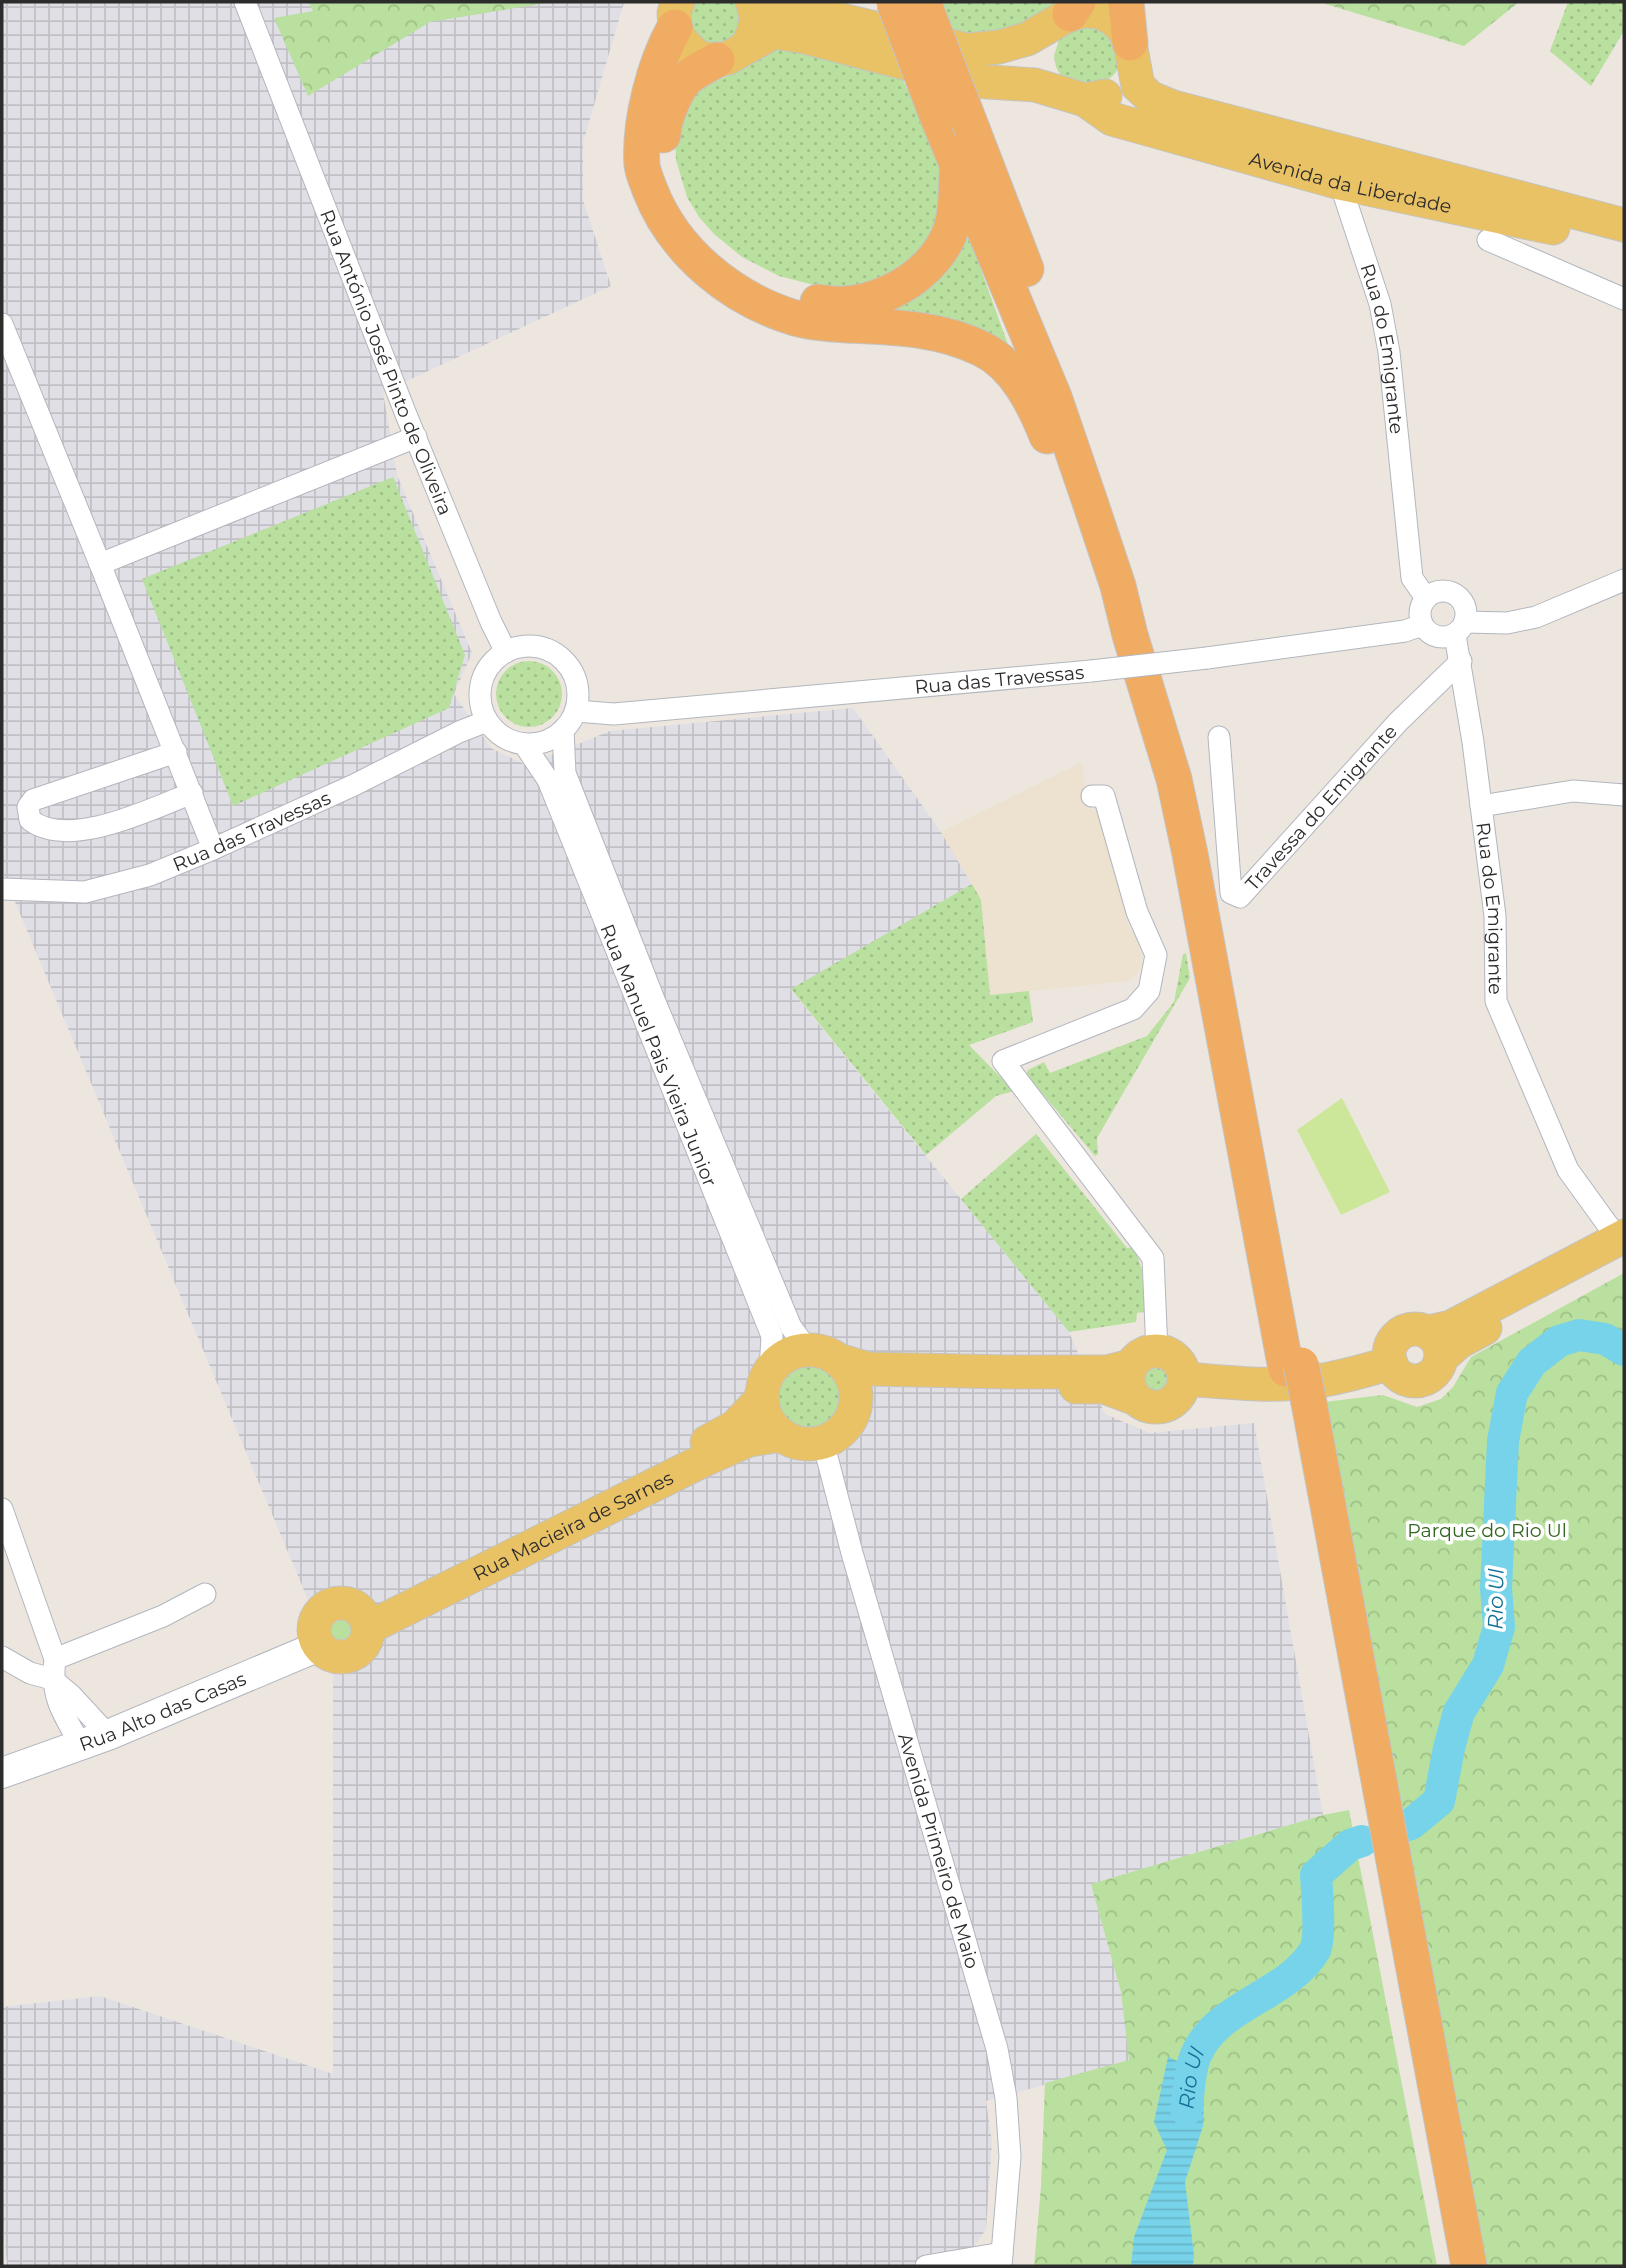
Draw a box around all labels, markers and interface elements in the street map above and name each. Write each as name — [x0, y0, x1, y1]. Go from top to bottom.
street label: Avenida da Liberdade — [1247, 147, 1454, 218]
street label: Rua António José Pinto de Oliveira — [315, 206, 457, 519]
street label: Rua do Emigrante — [1355, 261, 1408, 435]
street label: Rua das Travessas — [914, 661, 1085, 699]
street label: Travessa do Emigrante — [1241, 720, 1402, 895]
street label: Rua das Travessas — [170, 786, 334, 876]
street label: Rua do Emigrante — [1471, 821, 1507, 995]
street label: Rua Manuel Pais Vieira Junior — [595, 921, 722, 1190]
street label: Rua Macieira de Sarnes — [469, 1466, 677, 1586]
park label: Parque do Rio Ul — [1407, 1519, 1567, 1542]
water label: Rio Ul — [1482, 1568, 1509, 1630]
street label: Rua Alto das Casas — [76, 1667, 250, 1756]
street label: Avenida Primeiro de Maio — [893, 1730, 984, 1972]
water label: Rio Ul — [1173, 2043, 1210, 2110]

